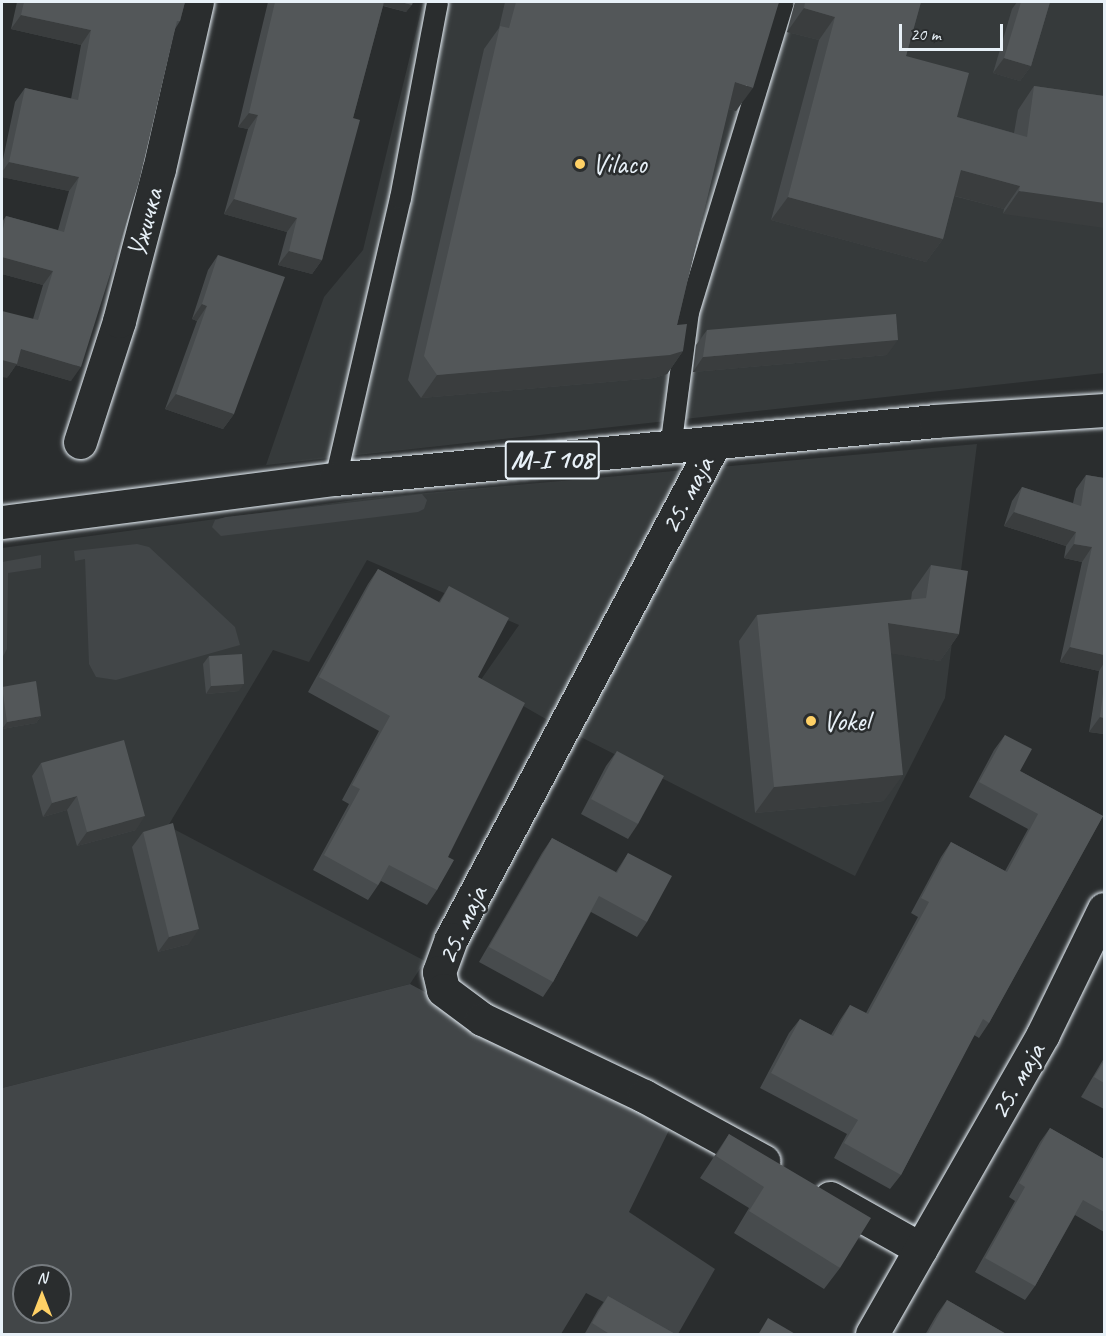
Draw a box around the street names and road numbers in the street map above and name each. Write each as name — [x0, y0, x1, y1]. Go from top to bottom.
street label: Ужичка — [120, 185, 170, 261]
road number: M-I 108 — [504, 436, 600, 484]
street label: 25. маја — [653, 451, 721, 539]
street label: 25. маја — [429, 881, 495, 969]
street label: 25. маја — [982, 1037, 1052, 1125]

